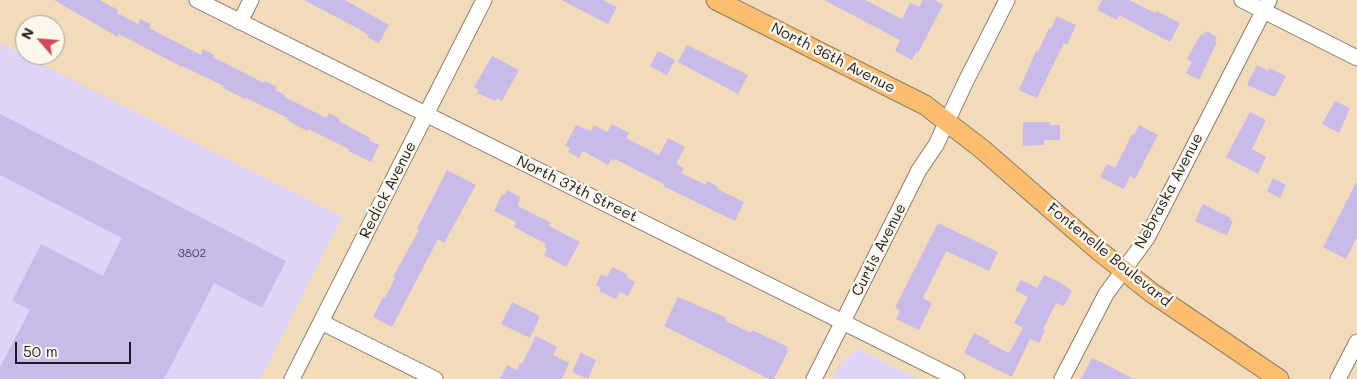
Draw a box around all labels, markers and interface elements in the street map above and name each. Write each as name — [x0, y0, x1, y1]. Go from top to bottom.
north arrow — [15, 15, 65, 65]
street label: North 36th Avenue — [768, 19, 898, 97]
text: N — [16, 24, 38, 42]
street label: Nebraska Avenue — [1131, 130, 1207, 252]
street label: Redick Avenue — [356, 138, 420, 242]
street label: North 37th Street — [514, 152, 640, 226]
street label: Fontenelle Boulevard — [1043, 199, 1175, 311]
street label: Curtis Avenue — [848, 201, 910, 299]
house number: 3802 — [178, 246, 206, 260]
scale bar — [18, 332, 134, 364]
text: 50 m — [23, 341, 58, 361]

